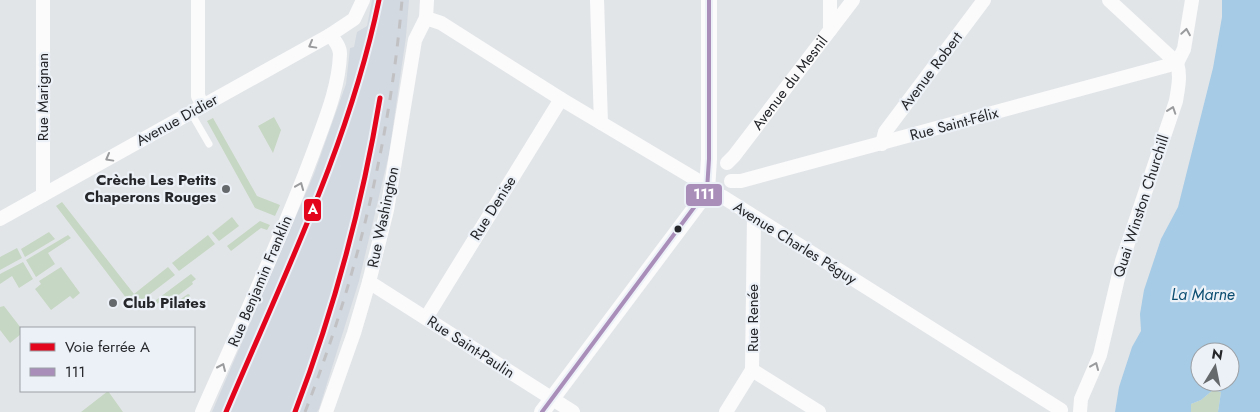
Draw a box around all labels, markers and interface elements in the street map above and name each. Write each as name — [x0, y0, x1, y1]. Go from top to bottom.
street label: Avenue Robert — [894, 27, 968, 115]
one-way arrow — [1181, 28, 1191, 37]
street label: Avenue du Mesnil — [747, 31, 833, 135]
one-way arrow — [309, 38, 318, 48]
street label: Rue Marignan — [32, 53, 54, 141]
street label: Avenue Didier — [132, 88, 223, 152]
street label: Rue Saint-Félix — [907, 101, 1001, 146]
one-way arrow — [1167, 107, 1177, 115]
street label: Quai Winston Churchill — [1108, 132, 1174, 280]
one-way arrow — [106, 152, 115, 162]
street label: Rue Washington — [362, 164, 404, 270]
place label: Crèche Les Petits Chaperons Rouges — [84, 169, 216, 208]
street label: Rue Denise — [465, 171, 522, 244]
one-way arrow — [294, 182, 304, 191]
marker: Crèche Les Petits Chaperons Rouges — [220, 183, 232, 195]
line badge: 111 — [685, 183, 723, 207]
text: 111 — [693, 184, 715, 204]
street label: Avenue Charles Péguy — [729, 196, 861, 290]
line badge: A — [303, 198, 322, 222]
text: A — [307, 199, 319, 219]
street label: Rue Benjamin Franklin — [222, 212, 298, 350]
unlabelled marker — [673, 224, 683, 234]
water label: La Marne — [1171, 283, 1235, 306]
street label: Rue Renée — [742, 284, 764, 352]
place label: Club Pilates — [123, 292, 206, 314]
marker: Club Pilates — [107, 297, 119, 309]
street label: Rue Saint-Paulin — [423, 310, 519, 384]
legend — [20, 327, 195, 392]
text: Voie ferrée A — [65, 336, 150, 358]
north arrow — [1190, 342, 1240, 392]
text: N — [1210, 343, 1224, 365]
text: 111 — [65, 361, 85, 383]
one-way arrow — [1089, 362, 1099, 371]
one-way arrow — [215, 364, 225, 373]

